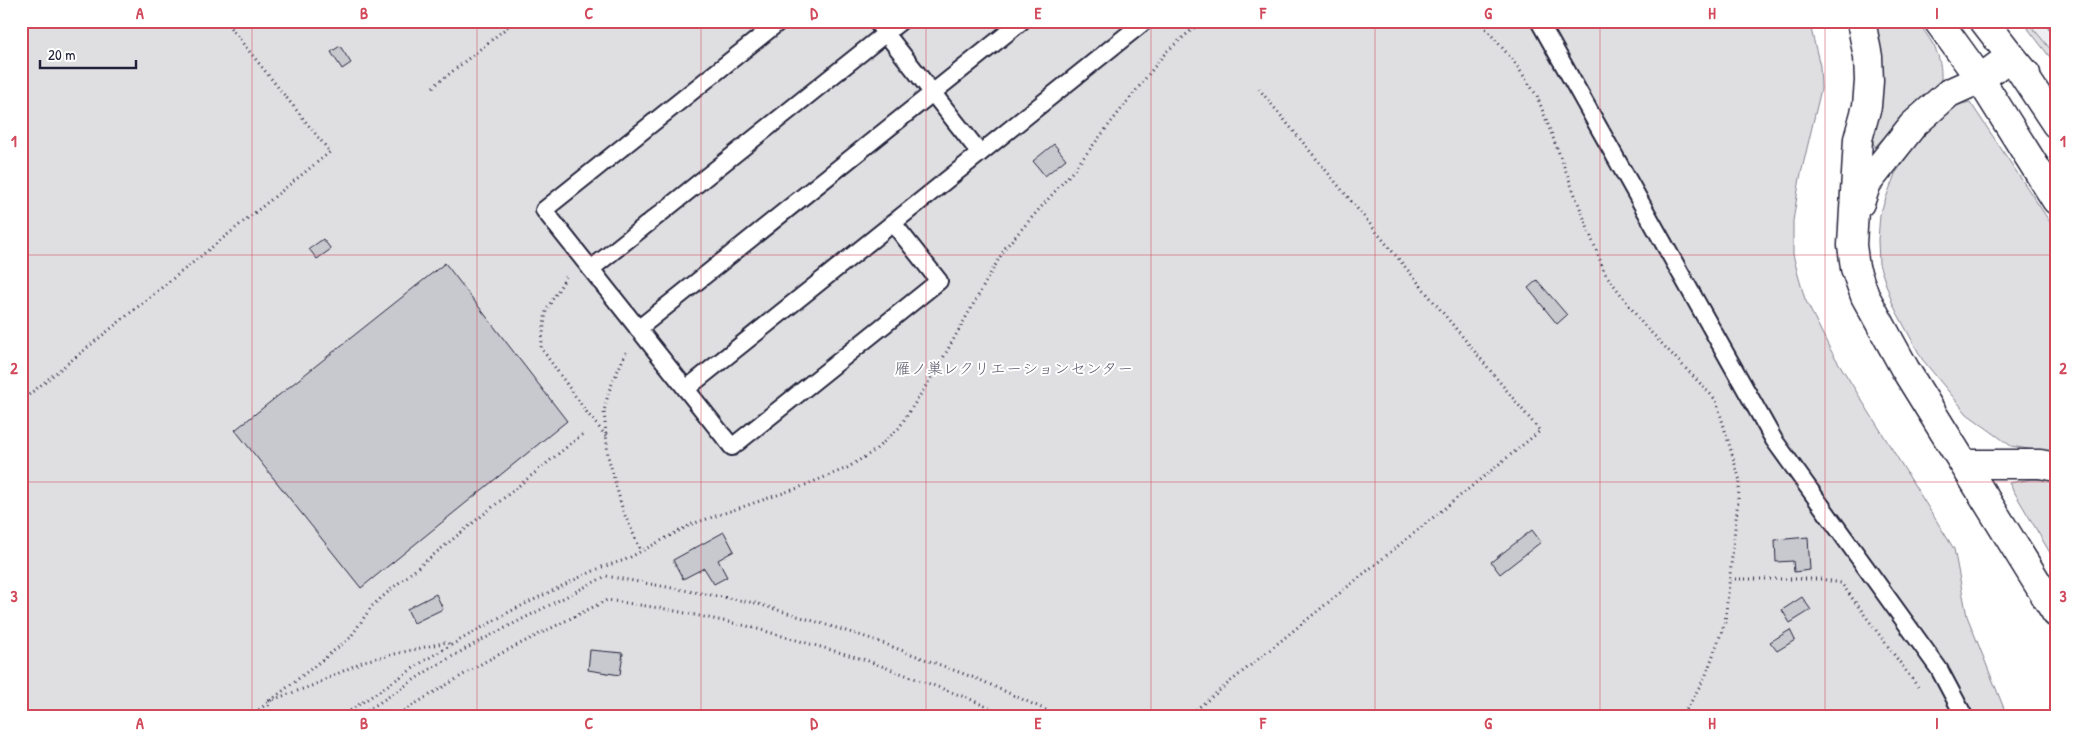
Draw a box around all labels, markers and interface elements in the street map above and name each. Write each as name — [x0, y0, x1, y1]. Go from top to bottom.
text: A — [136, 2, 144, 24]
text: B — [360, 2, 368, 24]
text: C — [585, 2, 594, 24]
text: D — [810, 2, 818, 24]
text: E — [1034, 2, 1042, 24]
text: F — [1259, 2, 1267, 24]
text: G — [1484, 2, 1492, 24]
text: H — [1708, 2, 1716, 24]
text: I — [1935, 2, 1939, 24]
scale bar — [40, 38, 136, 70]
text: 20 m — [48, 44, 75, 65]
text: 1 — [11, 130, 17, 152]
text: 1 — [2060, 130, 2066, 152]
text: 2 — [10, 357, 18, 379]
park label: 雁ノ巣レクリエーションセンター — [895, 357, 1133, 379]
text: 2 — [2059, 357, 2067, 379]
text: 3 — [10, 585, 18, 607]
text: 3 — [2059, 585, 2067, 607]
text: A — [136, 712, 144, 734]
text: B — [360, 712, 368, 734]
text: C — [585, 712, 594, 734]
text: D — [810, 712, 818, 734]
text: E — [1034, 712, 1042, 734]
text: F — [1259, 712, 1267, 734]
text: G — [1484, 712, 1492, 734]
text: H — [1708, 712, 1716, 734]
text: I — [1935, 712, 1939, 734]

